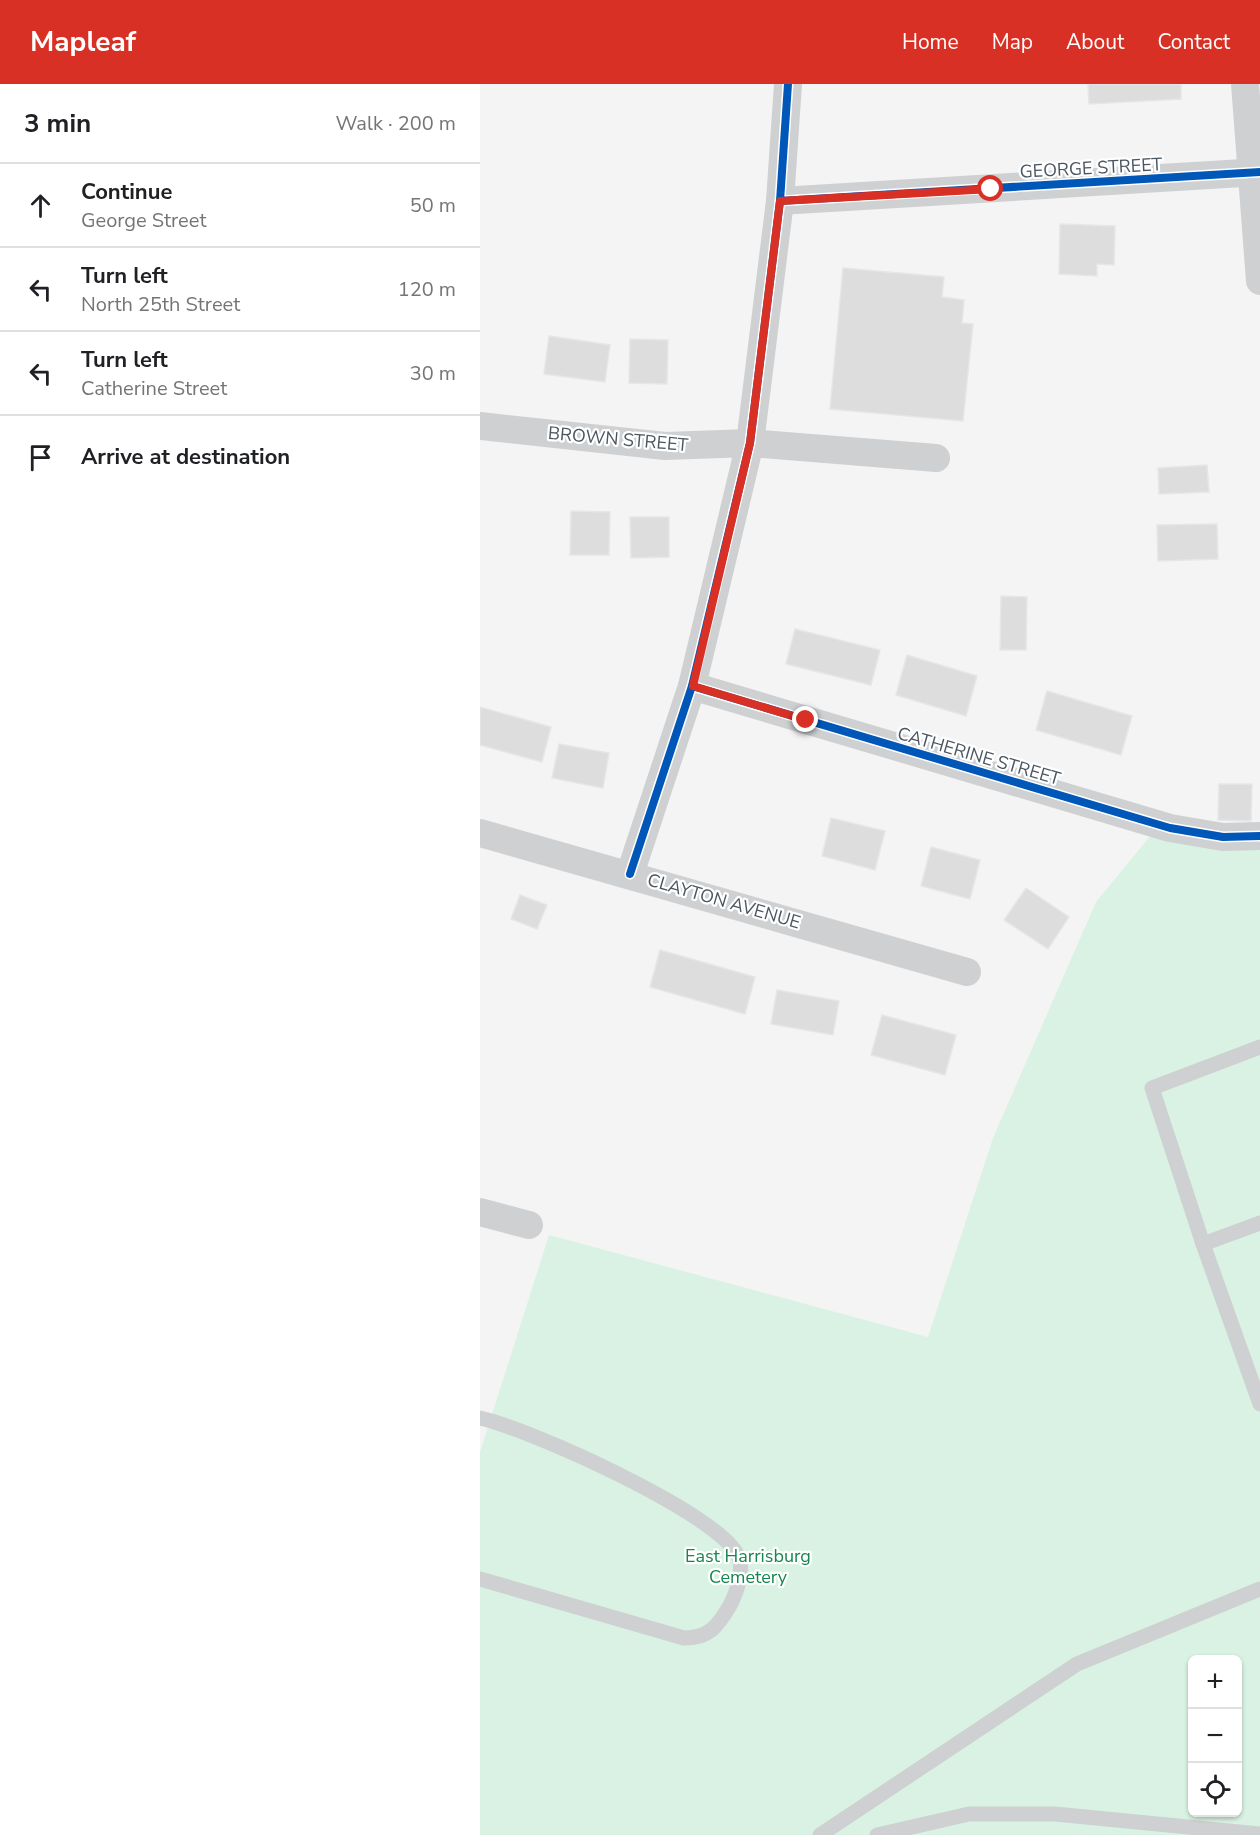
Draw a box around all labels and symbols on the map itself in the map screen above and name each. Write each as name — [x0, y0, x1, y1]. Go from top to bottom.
street label: GEORGE STREET — [1019, 152, 1163, 184]
route start — [977, 175, 1003, 201]
street label: BROWN STREET — [547, 421, 689, 457]
route end — [792, 706, 818, 732]
street label: CATHERINE STREET — [894, 721, 1064, 791]
street label: CLAYTON AVENUE — [645, 868, 803, 934]
park label: East Harrisburg Cemetery — [685, 1544, 811, 1589]

